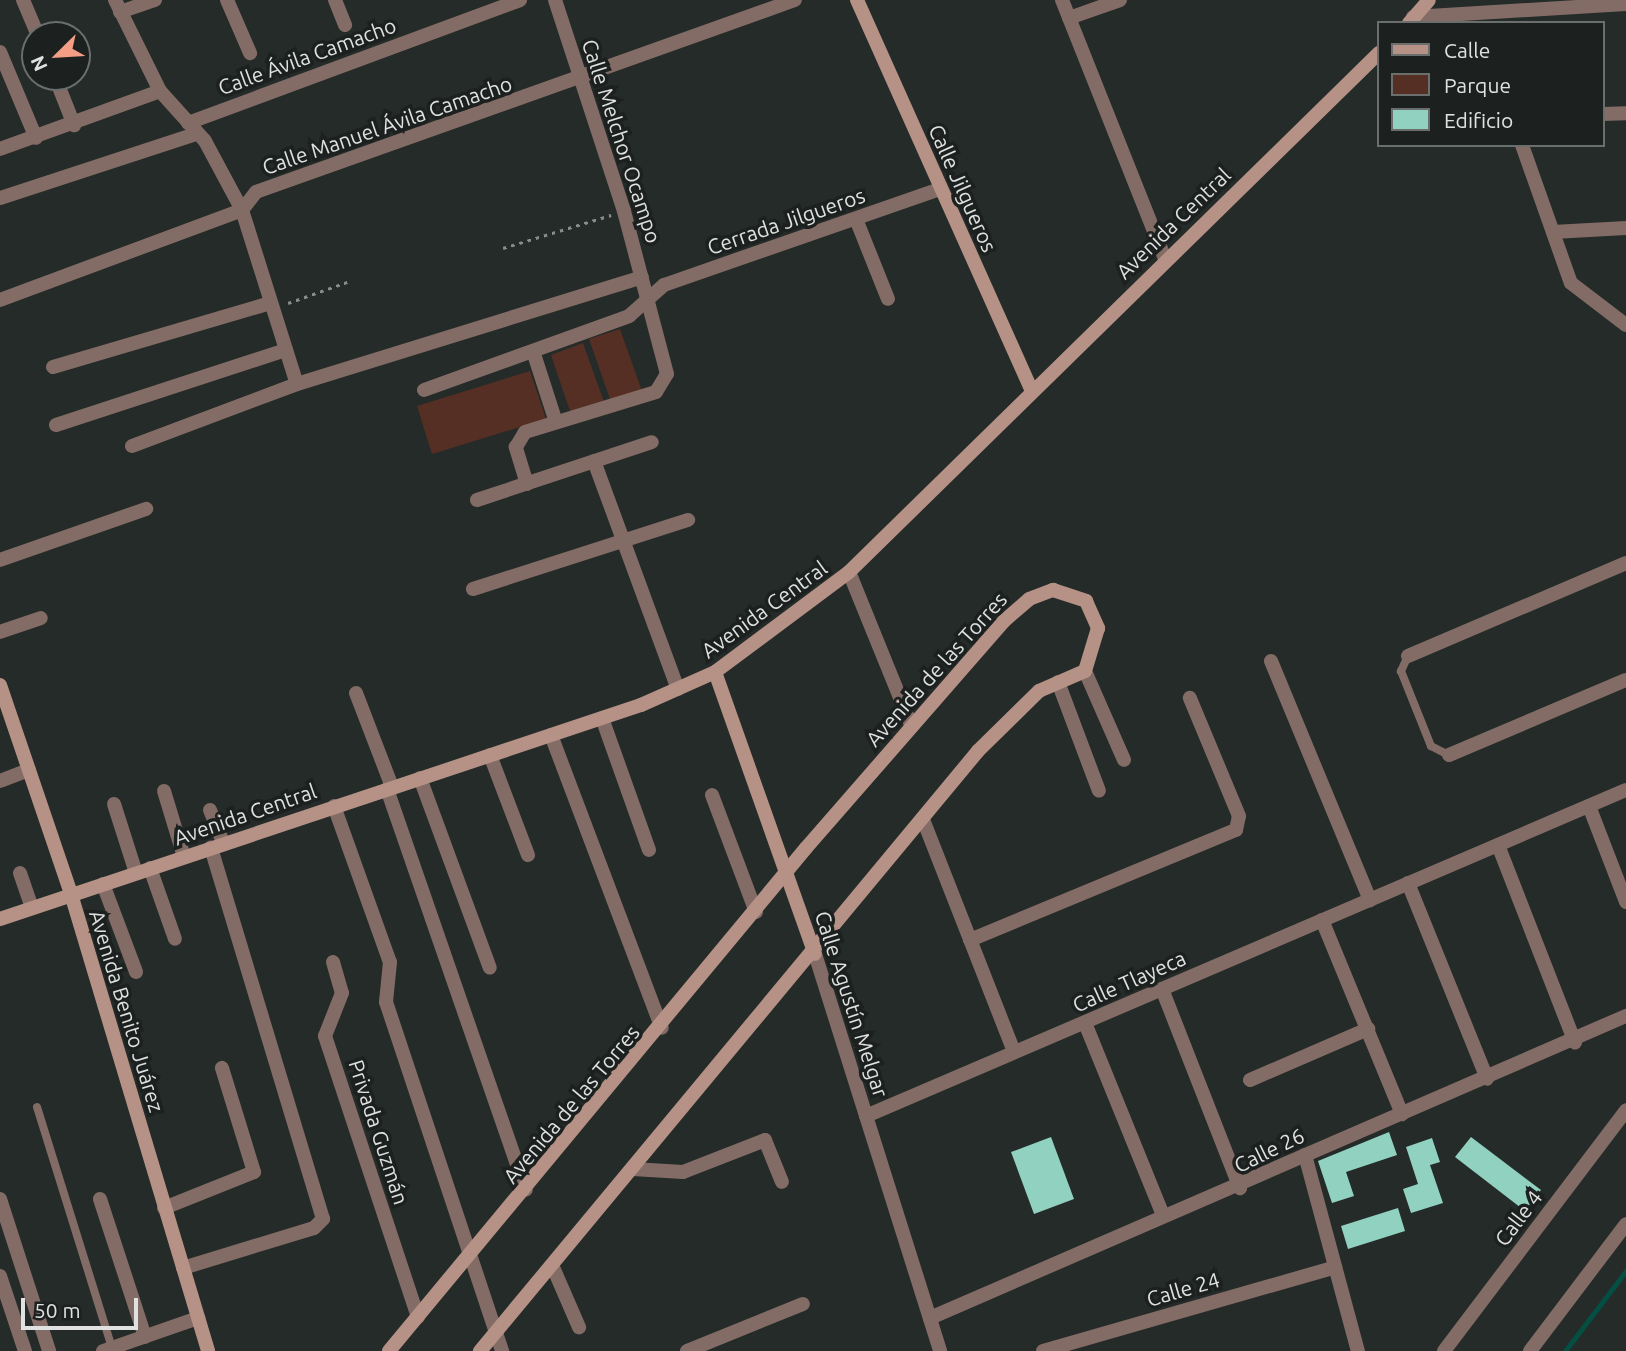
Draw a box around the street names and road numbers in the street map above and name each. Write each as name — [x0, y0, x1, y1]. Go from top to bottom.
street label: Calle Ávila Camacho — [215, 12, 399, 100]
street label: Calle Melchor Ocampo — [577, 36, 667, 246]
street label: Calle Manuel Ávila Camacho — [259, 70, 515, 180]
street label: Calle Jilgueros — [924, 120, 1002, 256]
street label: Avenida Central — [1111, 162, 1235, 284]
street label: Cerrada Jilgueros — [704, 182, 868, 260]
street label: Avenida Central — [696, 555, 832, 663]
street label: Avenida de las Torres — [860, 587, 1012, 751]
street label: Avenida Central — [170, 778, 320, 850]
street label: Avenida Benito Juárez — [84, 907, 170, 1115]
street label: Calle Agustín Melgar — [810, 908, 894, 1100]
street label: Calle Tlayeca — [1068, 945, 1190, 1017]
street label: Avenida de las Torres — [497, 1020, 645, 1188]
street label: Privada Guzmán — [344, 1056, 414, 1208]
street label: Calle 26 — [1230, 1122, 1308, 1178]
street label: Calle 4 — [1489, 1185, 1547, 1251]
street label: Calle 24 — [1144, 1267, 1222, 1311]

